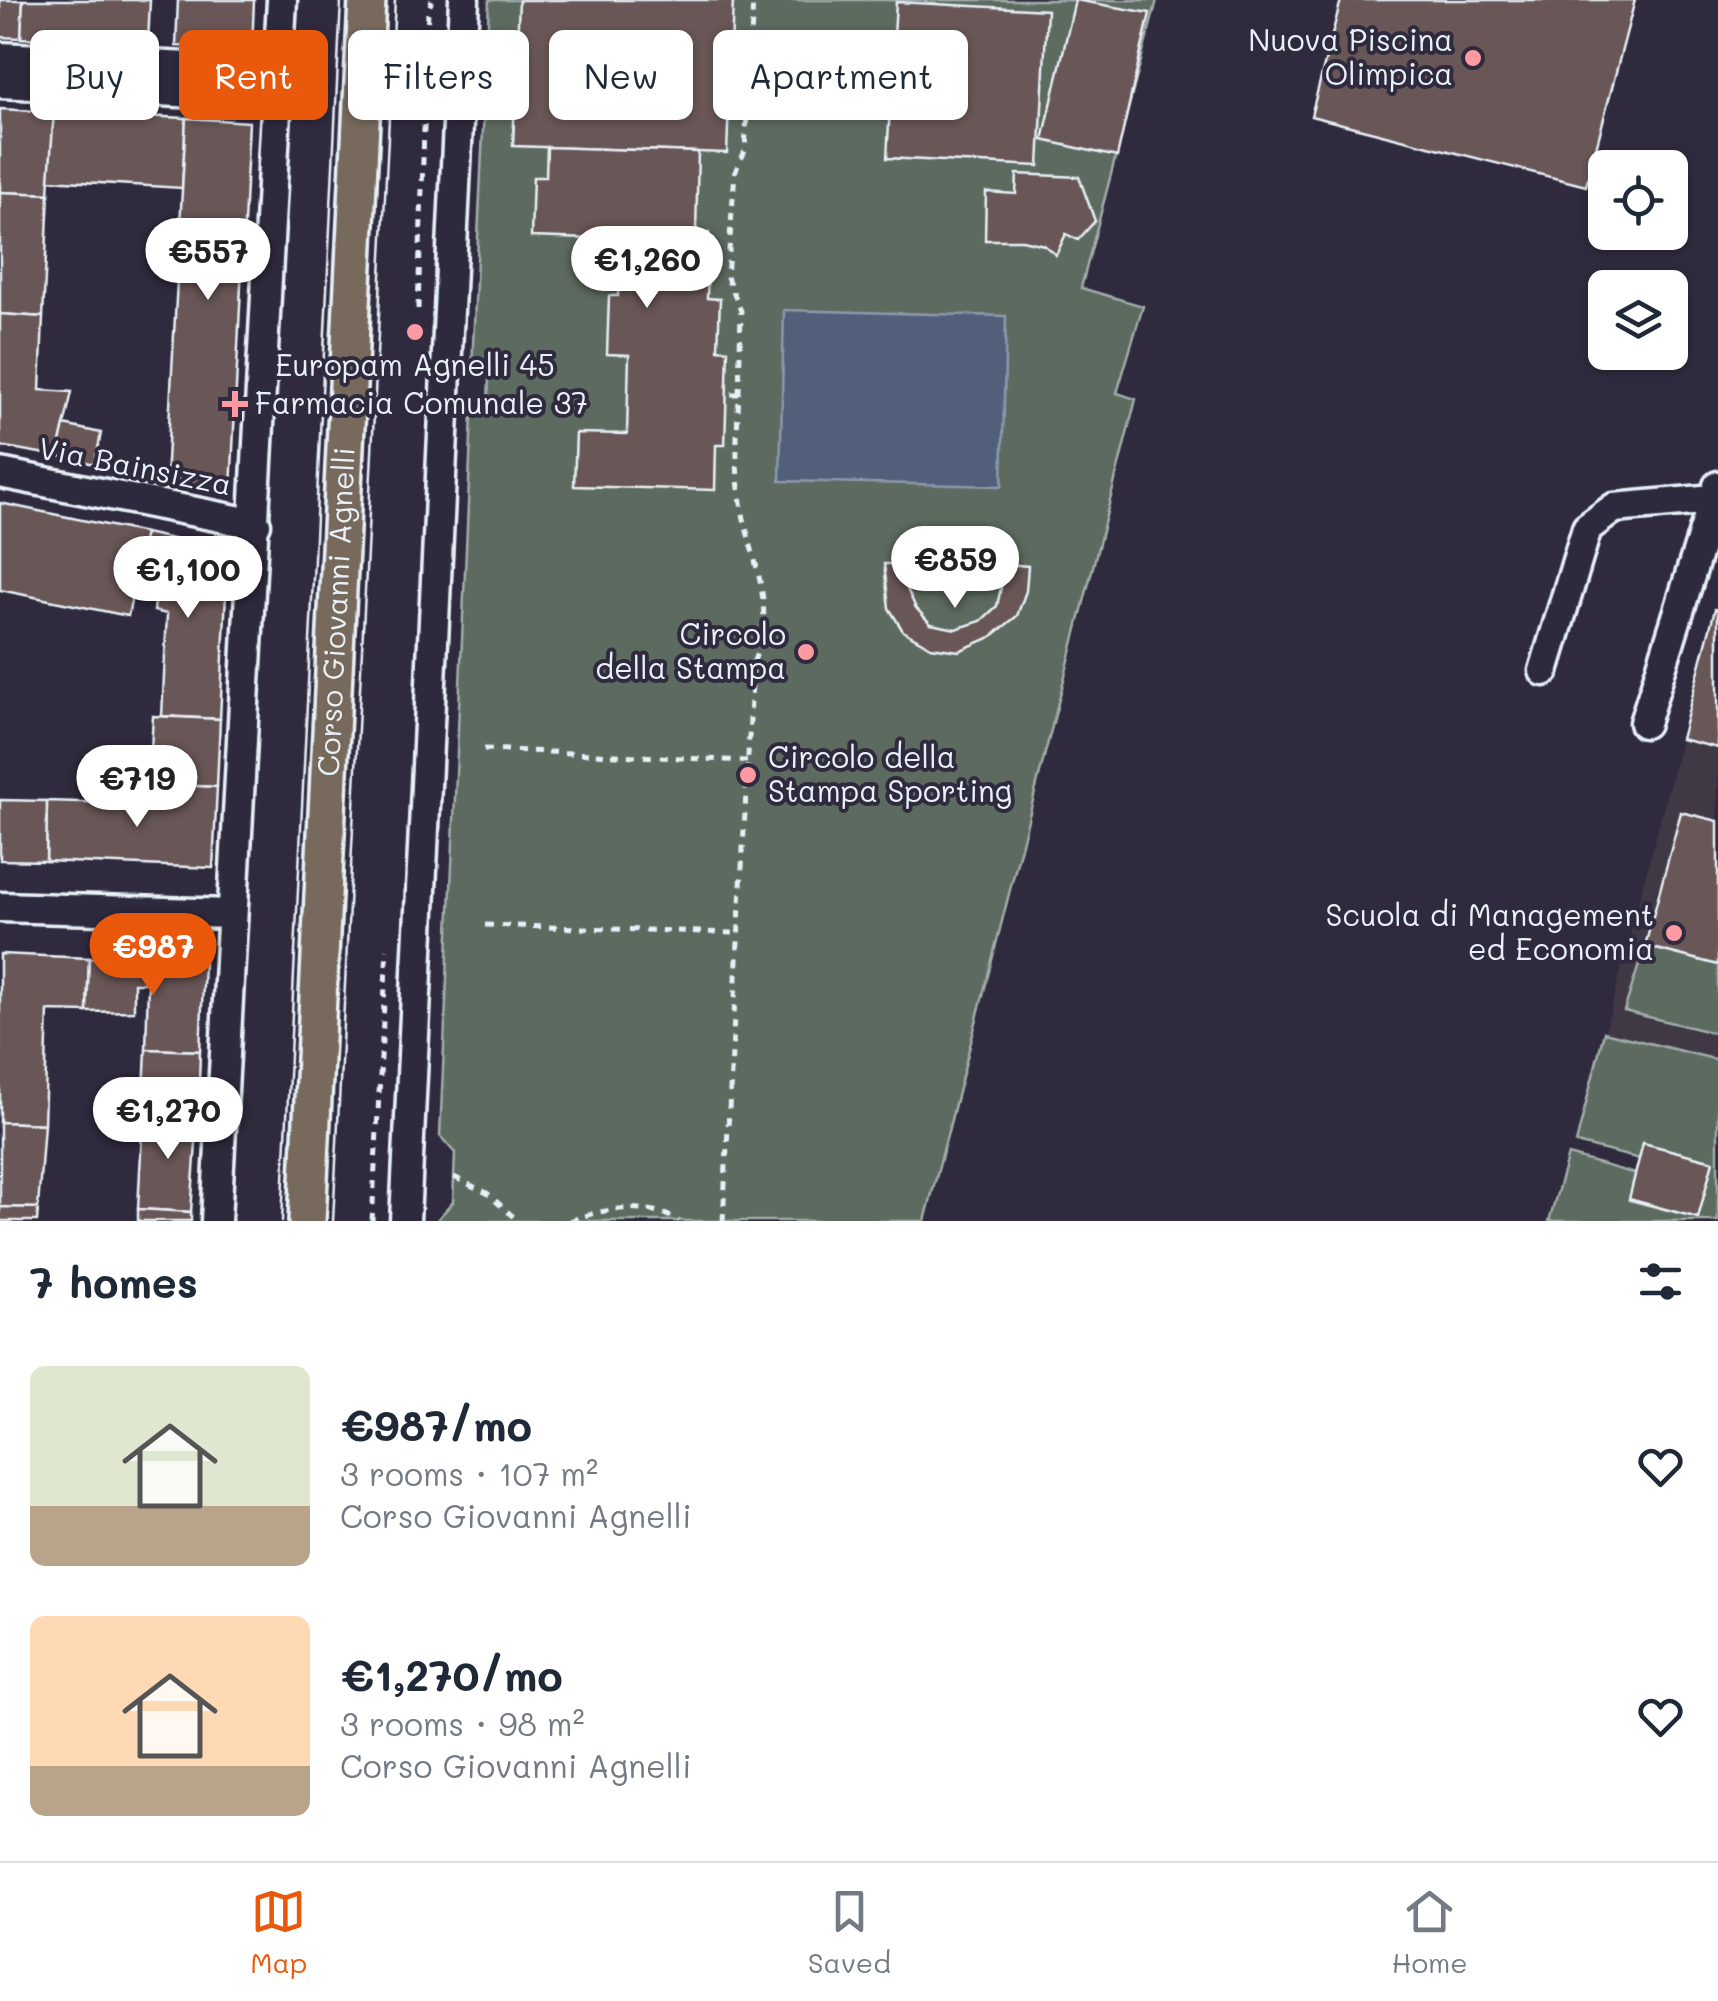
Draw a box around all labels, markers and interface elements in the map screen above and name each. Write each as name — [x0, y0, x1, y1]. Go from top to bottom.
place label: Nuova Piscina Olimpica — [1248, 19, 1453, 93]
chip: Buy — [30, 30, 159, 120]
chip: Rent — [179, 30, 328, 120]
chip: Filters — [348, 30, 529, 120]
chip: New — [549, 30, 693, 120]
chip: Apartment — [713, 30, 968, 120]
marker: Nuova Piscina Olimpica — [1462, 47, 1484, 69]
map controls — [1588, 150, 1688, 370]
button: locate — [1588, 150, 1688, 250]
pin: €557 — [149, 218, 267, 303]
pin: €1,260 — [566, 226, 728, 311]
text: €557 — [167, 229, 249, 271]
text: €1,260 — [593, 237, 701, 279]
button: layers — [1588, 270, 1688, 370]
marker: Europam Agnelli 45 — [404, 321, 426, 343]
place label: Europam Agnelli 45 — [275, 344, 555, 384]
place label: Farmacia Comunale 37 — [255, 382, 588, 422]
marker: Farmacia Comunale 37 — [224, 393, 246, 415]
street label: Via Bainsizza — [36, 427, 235, 503]
street label: Corso Giovanni Agnelli — [307, 446, 363, 777]
pin: €859 — [896, 526, 1014, 611]
pin: €1,100 — [107, 536, 269, 621]
text: €859 — [913, 537, 997, 579]
text: €1,100 — [135, 547, 241, 589]
place label: Circolo della Stampa — [595, 613, 786, 687]
marker: Circolo della Stampa — [795, 641, 817, 663]
place label: Circolo della Stampa Sporting — [768, 736, 1012, 810]
pin: €719 — [78, 745, 196, 830]
text: €719 — [98, 756, 176, 798]
marker: Circolo della Stampa Sporting — [737, 764, 759, 786]
place label: Scuola di Management ed Economia — [1325, 894, 1654, 968]
pin: €987 — [94, 913, 212, 998]
marker: Scuola di Management ed Economia — [1663, 922, 1685, 944]
text: €987 — [112, 924, 194, 966]
pin: €1,270 — [87, 1077, 249, 1162]
text: €1,270 — [115, 1088, 221, 1130]
text: 7 homes — [30, 1254, 198, 1309]
icon: filters — [1633, 1254, 1688, 1309]
text: €987/mo — [340, 1397, 532, 1452]
icon: home — [110, 1406, 230, 1526]
icon: heart — [1633, 1439, 1688, 1494]
text: 3 rooms · 107 m² — [340, 1452, 598, 1494]
text: Corso Giovanni Agnelli — [340, 1494, 692, 1536]
text: €1,270/mo — [340, 1647, 563, 1702]
icon: home — [110, 1656, 230, 1776]
icon: heart — [1633, 1689, 1688, 1744]
text: 3 rooms · 98 m² — [340, 1702, 585, 1744]
text: Corso Giovanni Agnelli — [340, 1744, 692, 1786]
tab: Map — [250, 1884, 307, 1980]
tab: Saved — [808, 1884, 891, 1980]
tab: Home — [1391, 1884, 1468, 1980]

